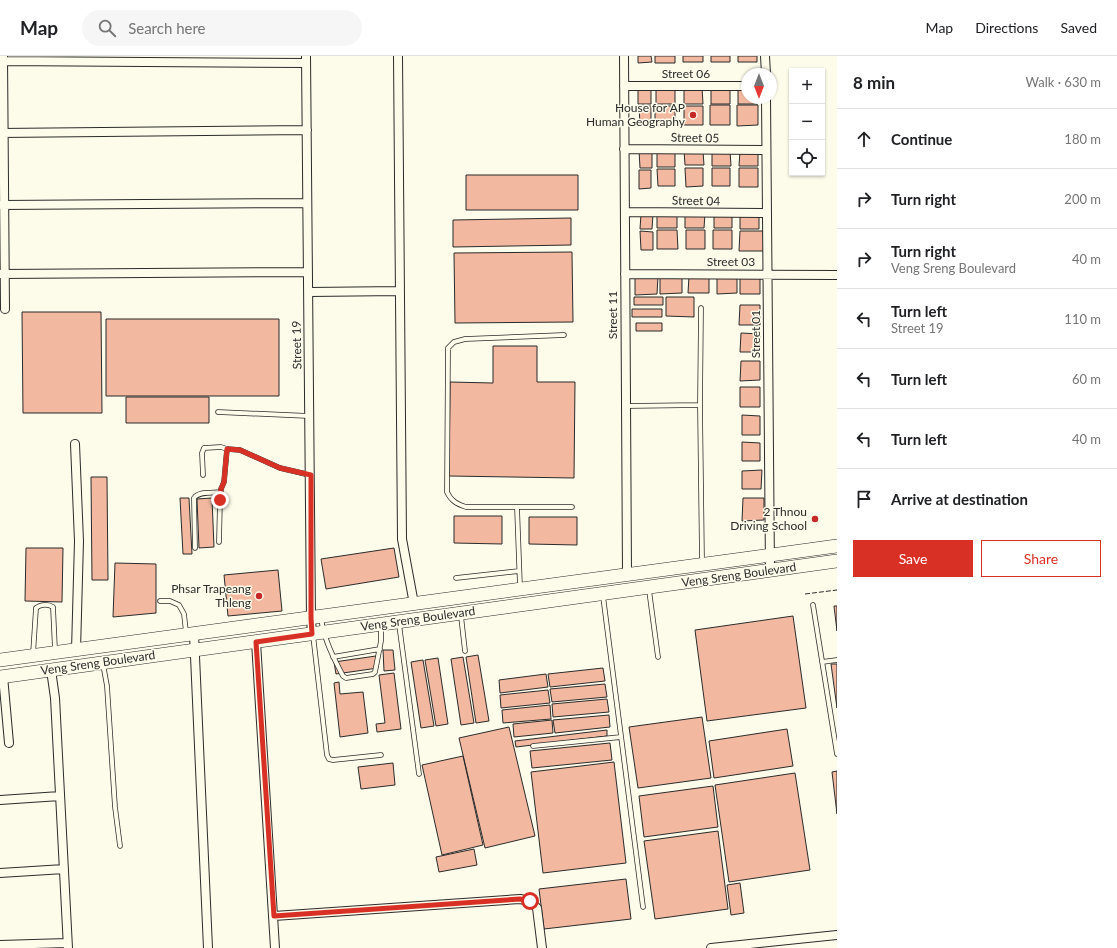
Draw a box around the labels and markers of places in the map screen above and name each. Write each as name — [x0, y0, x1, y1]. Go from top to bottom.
place label: House for AP Human Geography — [586, 100, 686, 129]
marker: House for AP Human Geography — [688, 110, 698, 120]
place label: 2 Thnou Driving School — [730, 504, 807, 533]
marker: 2 Thnou Driving School — [810, 514, 820, 524]
place label: Phsar Trapeang Thleng — [171, 581, 251, 610]
marker: Phsar Trapeang Thleng — [254, 591, 264, 601]

